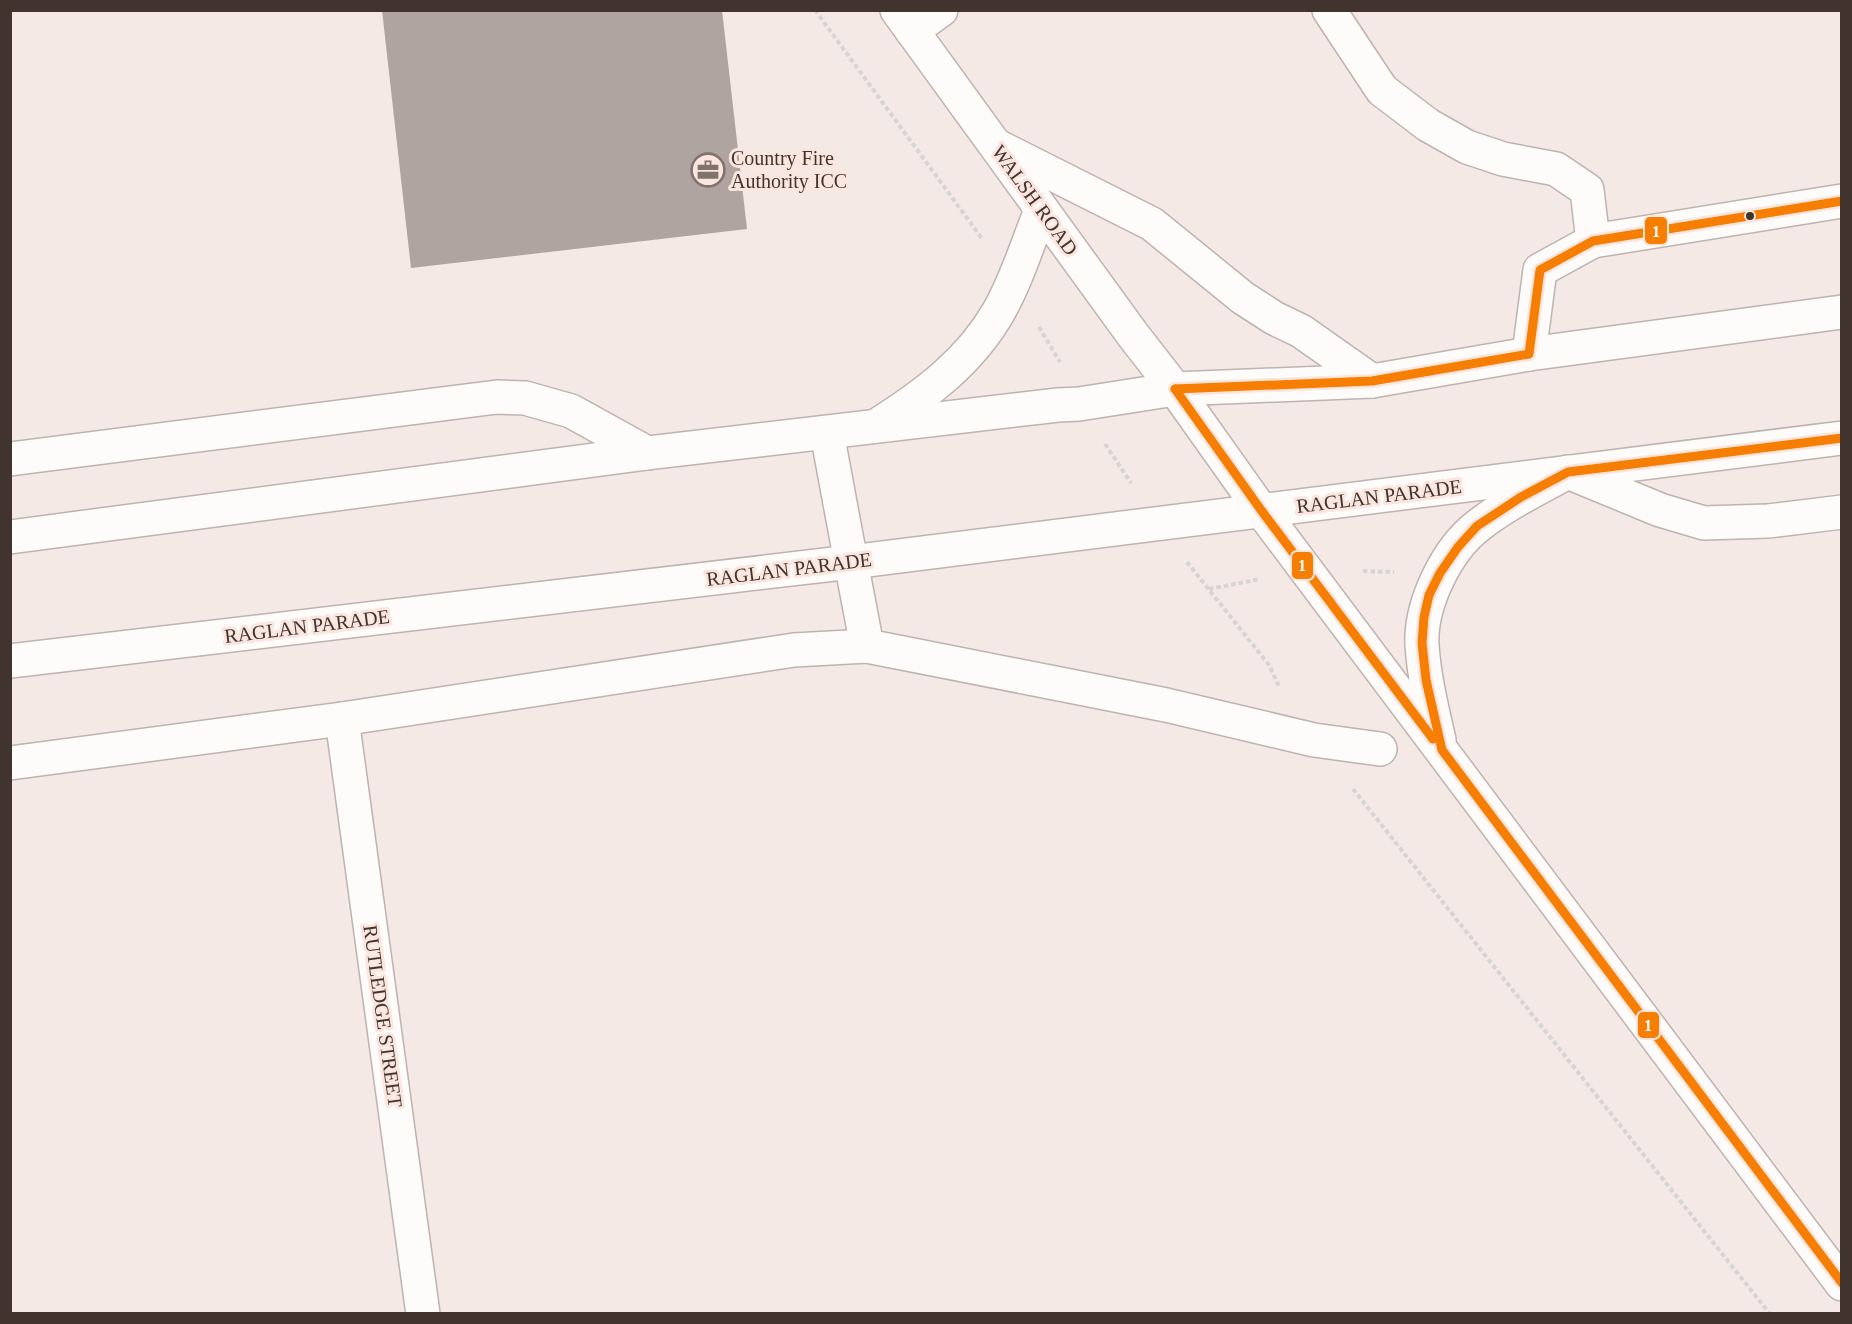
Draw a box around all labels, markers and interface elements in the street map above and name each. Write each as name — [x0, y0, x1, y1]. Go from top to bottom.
street label: WALSH ROAD — [988, 141, 1082, 259]
place label: Country Fire Authority ICC — [731, 147, 847, 193]
office icon: Country Fire Authority ICC — [690, 152, 726, 188]
unlabelled marker — [1744, 210, 1756, 222]
line badge: 1 — [1644, 216, 1668, 245]
text: 1 — [1652, 223, 1660, 240]
street label: RAGLAN PARADE — [1295, 475, 1463, 517]
street label: RAGLAN PARADE — [705, 548, 873, 590]
line badge: 1 — [1291, 551, 1314, 580]
text: 1 — [1298, 557, 1306, 574]
street label: RAGLAN PARADE — [223, 605, 391, 647]
street label: RUTLEDGE STREET — [359, 923, 407, 1109]
line badge: 1 — [1637, 1011, 1660, 1039]
text: 1 — [1644, 1017, 1652, 1034]

